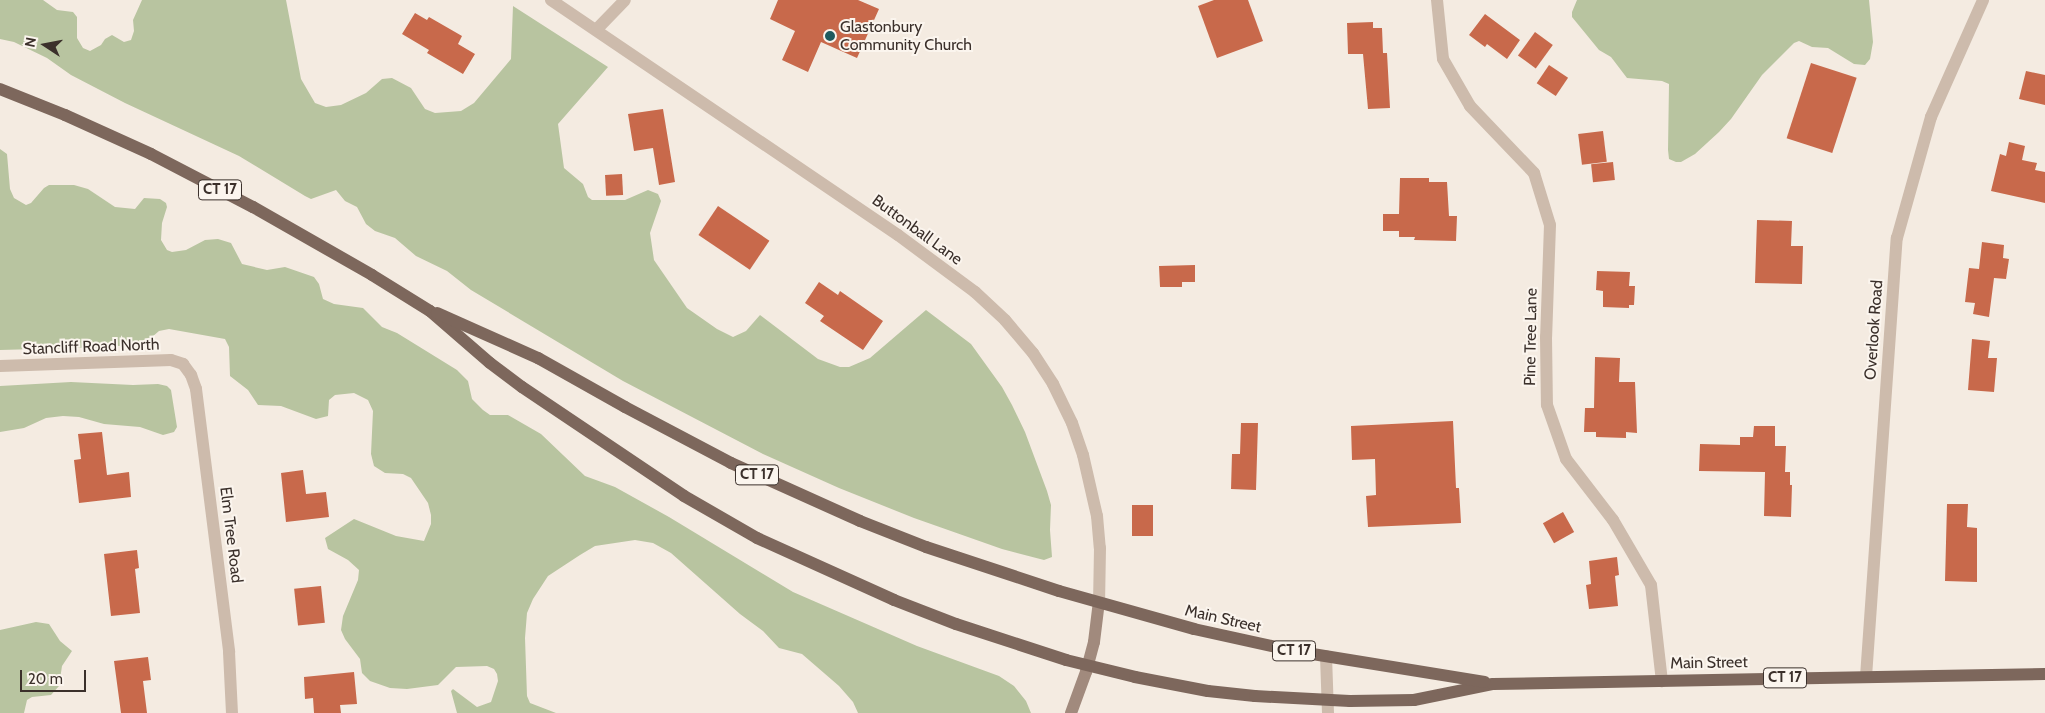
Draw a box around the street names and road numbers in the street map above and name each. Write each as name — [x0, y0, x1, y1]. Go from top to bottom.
road number: CT 17 — [198, 178, 242, 202]
street label: Buttonball Lane — [868, 191, 966, 269]
street label: Overlook Road — [1861, 279, 1887, 381]
street label: Pine Tree Lane — [1521, 288, 1541, 386]
street label: Stancliff Road North — [22, 335, 160, 359]
road number: CT 17 — [734, 462, 780, 488]
street label: Elm Tree Road — [216, 486, 246, 584]
street label: Main Street — [1183, 601, 1263, 637]
road number: CT 17 — [1272, 638, 1316, 664]
street label: Main Street — [1670, 653, 1748, 673]
road number: CT 17 — [1762, 666, 1808, 690]

